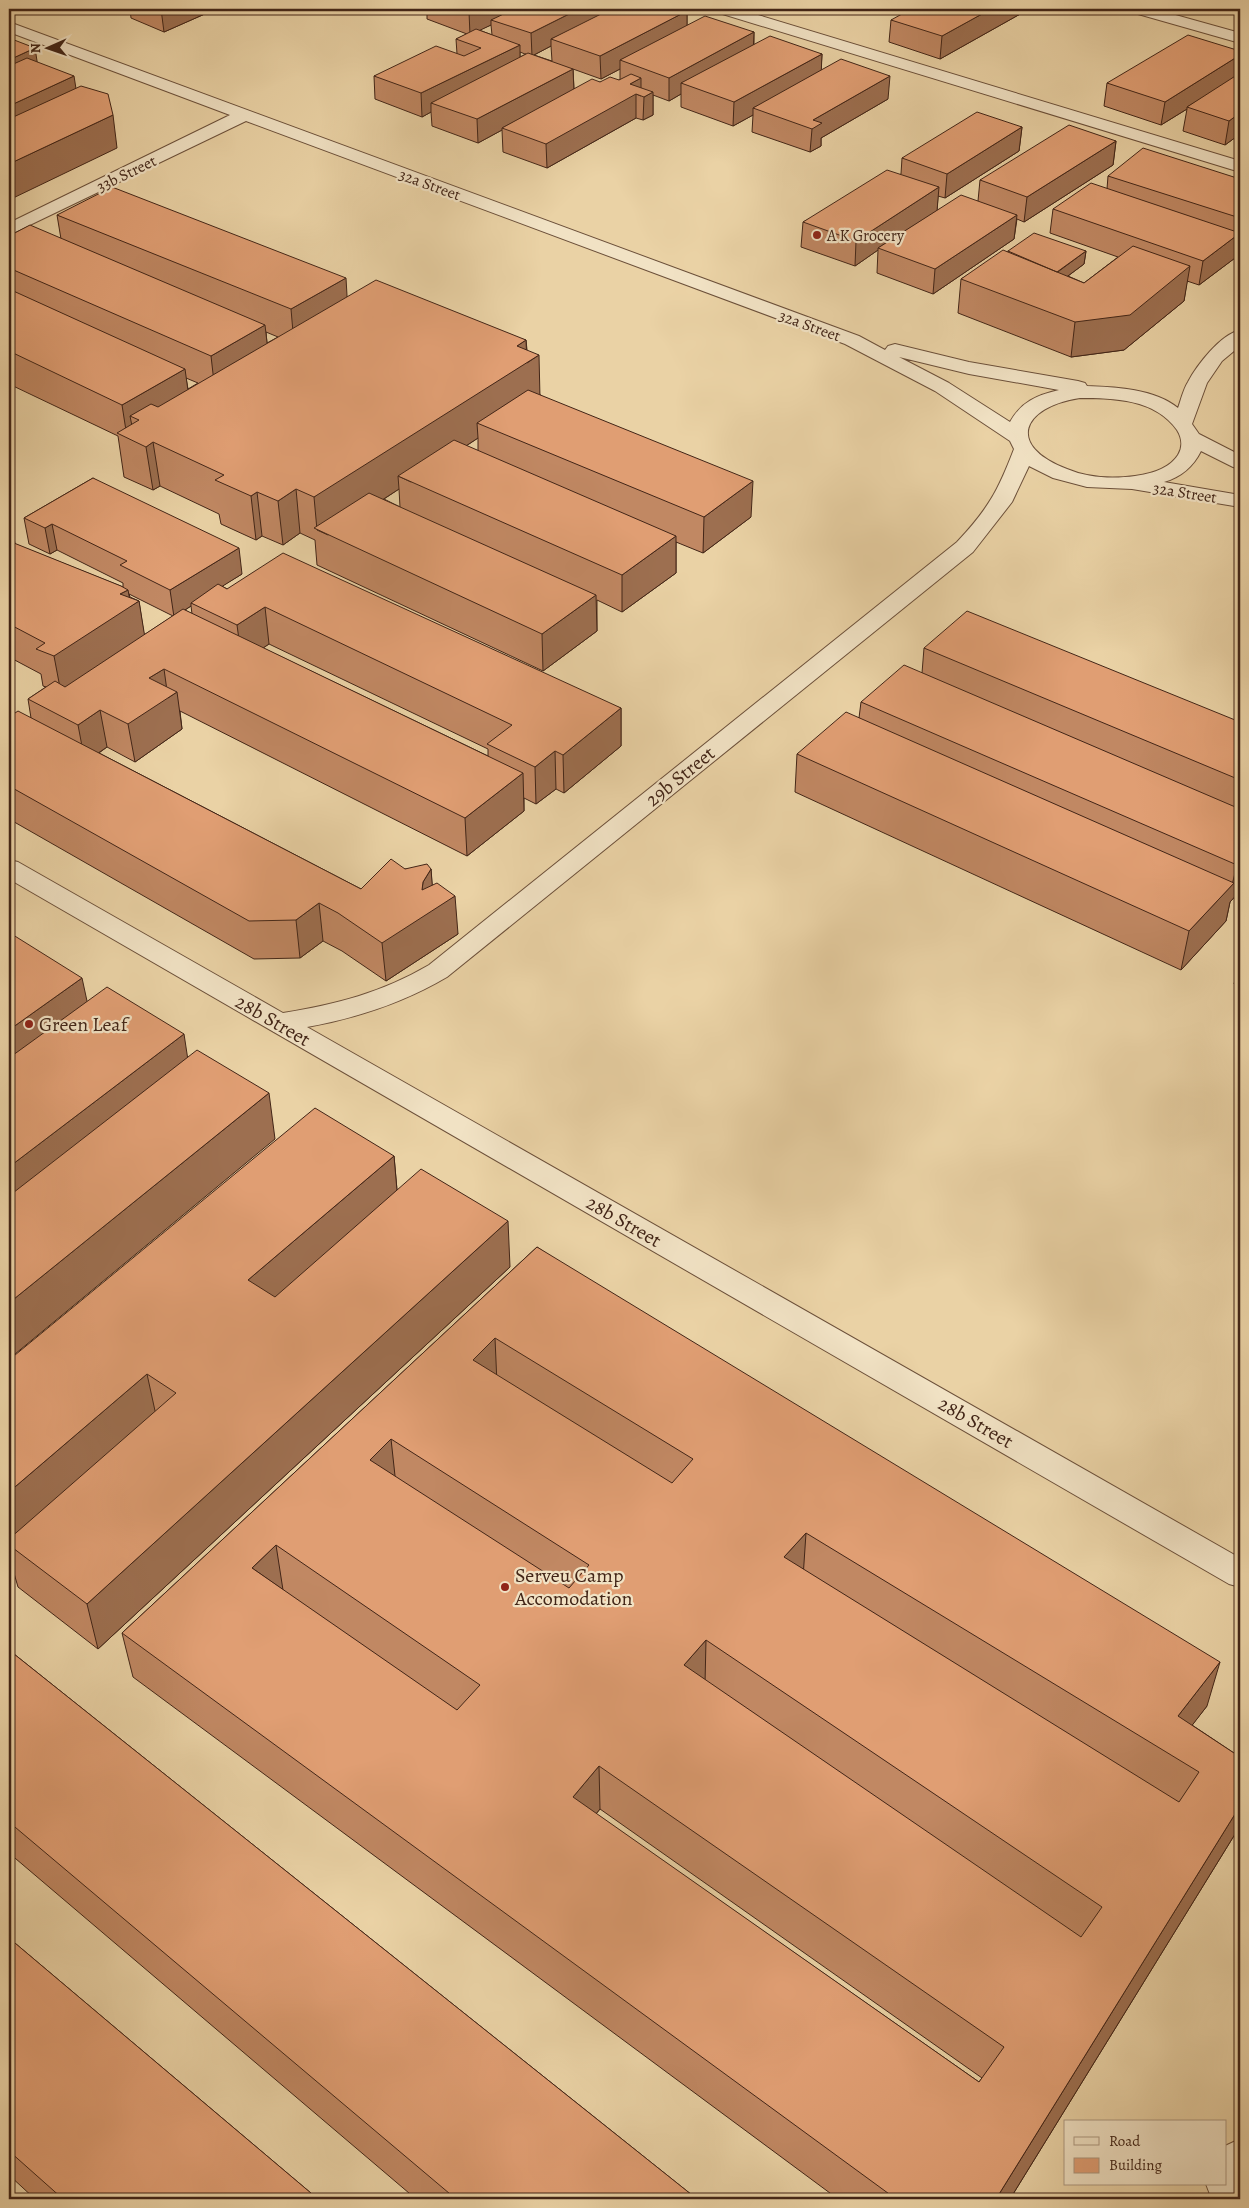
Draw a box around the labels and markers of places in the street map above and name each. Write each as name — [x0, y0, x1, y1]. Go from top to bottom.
place label: A K Grocery — [826, 225, 905, 247]
marker: A K Grocery — [811, 229, 823, 241]
place label: Green Leaf — [39, 1011, 131, 1038]
marker: Green Leaf — [23, 1018, 35, 1030]
place label: Serveu Camp Accomodation — [514, 1562, 633, 1612]
marker: Serveu Camp Accomodation — [499, 1581, 511, 1593]

